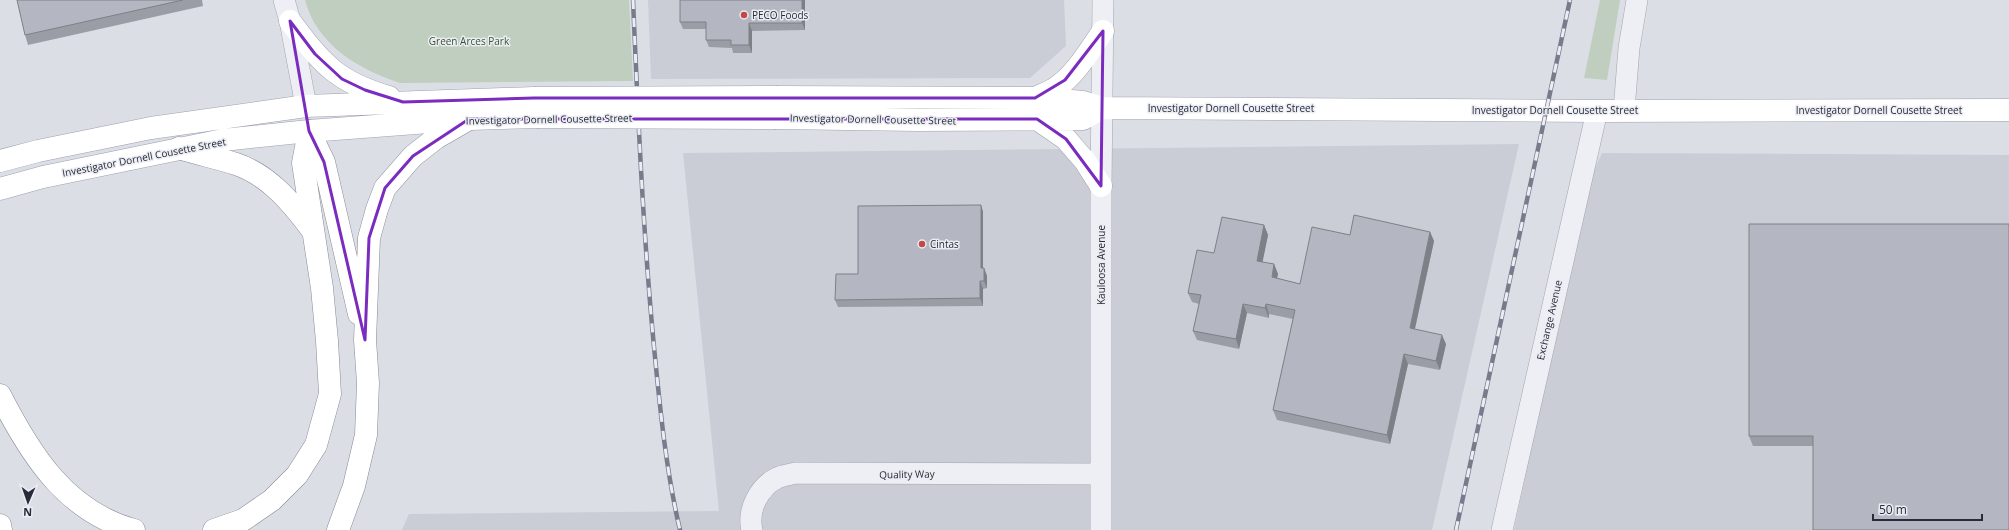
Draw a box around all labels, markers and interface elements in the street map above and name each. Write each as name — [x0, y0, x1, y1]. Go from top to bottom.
place label: PECO Foods — [752, 8, 809, 22]
marker: PECO Foods — [739, 10, 749, 20]
park label: Green Arces Park — [429, 34, 510, 48]
street label: Investigator Dornell Cousette Street — [1148, 101, 1315, 115]
street label: Investigator Dornell Cousette Street — [1472, 103, 1639, 117]
street label: Investigator Dornell Cousette Street — [1796, 103, 1963, 117]
street label: Investigator Dornell Cousette Street — [466, 111, 633, 127]
street label: Investigator Dornell Cousette Street — [790, 111, 957, 127]
street label: Investigator Dornell Cousette Street — [61, 134, 227, 180]
street label: Kauloosa Avenue — [1094, 225, 1108, 305]
place label: Cintas — [930, 237, 959, 251]
marker: Cintas — [917, 239, 927, 249]
street label: Exchange Avenue — [1533, 278, 1565, 361]
street label: Quality Way — [879, 466, 936, 481]
north arrow — [8, 482, 48, 522]
scale bar — [1873, 496, 1982, 522]
text: 50 m — [1879, 501, 1907, 518]
text: N — [23, 505, 32, 520]

